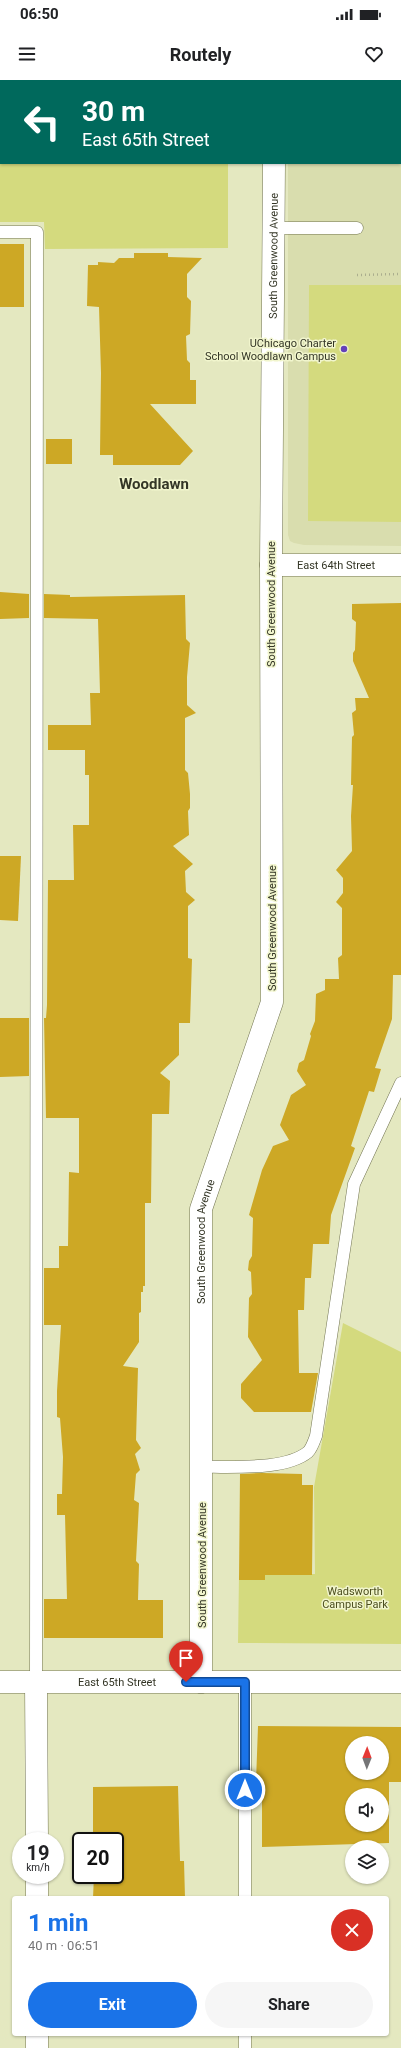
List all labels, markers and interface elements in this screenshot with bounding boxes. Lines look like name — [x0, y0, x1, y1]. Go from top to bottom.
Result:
text: 06:50 — [20, 5, 59, 23]
icon: menu — [16, 43, 38, 65]
icon: heart — [363, 43, 385, 65]
text: Routely — [170, 44, 231, 65]
text: 30 m — [82, 95, 145, 128]
icon: left — [16, 96, 68, 148]
text: East 65th Street — [82, 129, 210, 150]
street label: South Greenwood Avenue — [267, 193, 281, 319]
place label: UChicago Charter School Woodlawn Campus — [205, 337, 336, 363]
marker: UChicago Charter School Woodlawn Campus — [339, 344, 349, 354]
district label: Woodlawn — [119, 475, 189, 493]
street label: South Greenwood Avenue — [265, 541, 278, 667]
street label: East 64th Street — [297, 559, 375, 572]
street label: South Greenwood Avenue — [266, 865, 279, 991]
street label: South Greenwood Avenue — [195, 1178, 218, 1304]
street label: South Greenwood Avenue — [196, 1502, 209, 1628]
park label: Wadsworth Campus Park — [322, 1585, 388, 1611]
pin — [169, 1641, 203, 1682]
icon: arrive — [175, 1647, 197, 1669]
street label: East 65th Street — [78, 1676, 156, 1689]
north arrow — [345, 1736, 389, 1780]
map controls — [345, 1736, 389, 1884]
position arrow — [224, 1769, 266, 1811]
button: sound — [345, 1788, 389, 1832]
speed limit sign: 20 — [72, 1832, 124, 1884]
button: layers — [345, 1840, 389, 1884]
text: 19 — [27, 1841, 49, 1865]
text: km/h — [26, 1862, 50, 1873]
text: 1 min — [28, 1909, 88, 1937]
button: close — [331, 1909, 373, 1951]
text: 40 m · 06:51 — [28, 1938, 99, 1953]
button: Exit — [28, 1982, 197, 2028]
button: Share — [205, 1982, 373, 2028]

